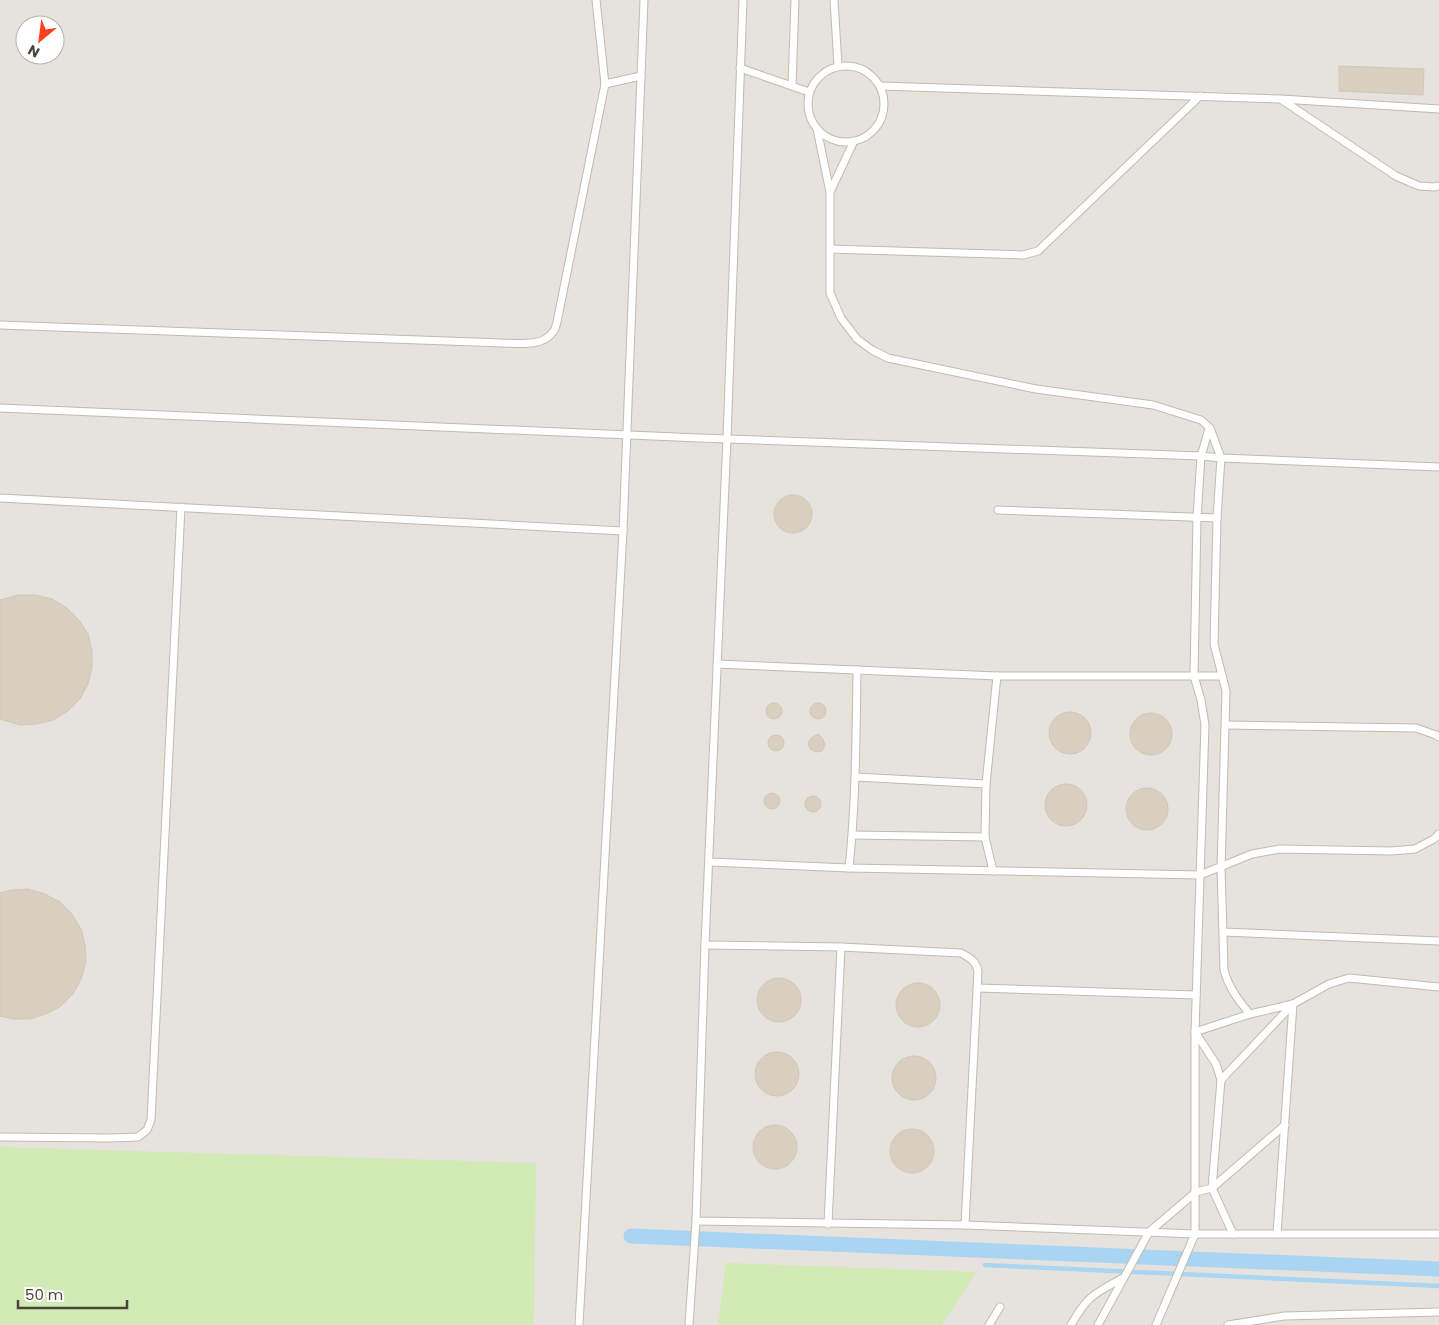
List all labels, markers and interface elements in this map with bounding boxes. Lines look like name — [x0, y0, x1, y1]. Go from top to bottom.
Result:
north arrow — [15, 15, 65, 65]
text: N — [24, 40, 43, 63]
scale bar — [18, 1278, 126, 1310]
text: 50 m — [25, 1284, 63, 1305]

